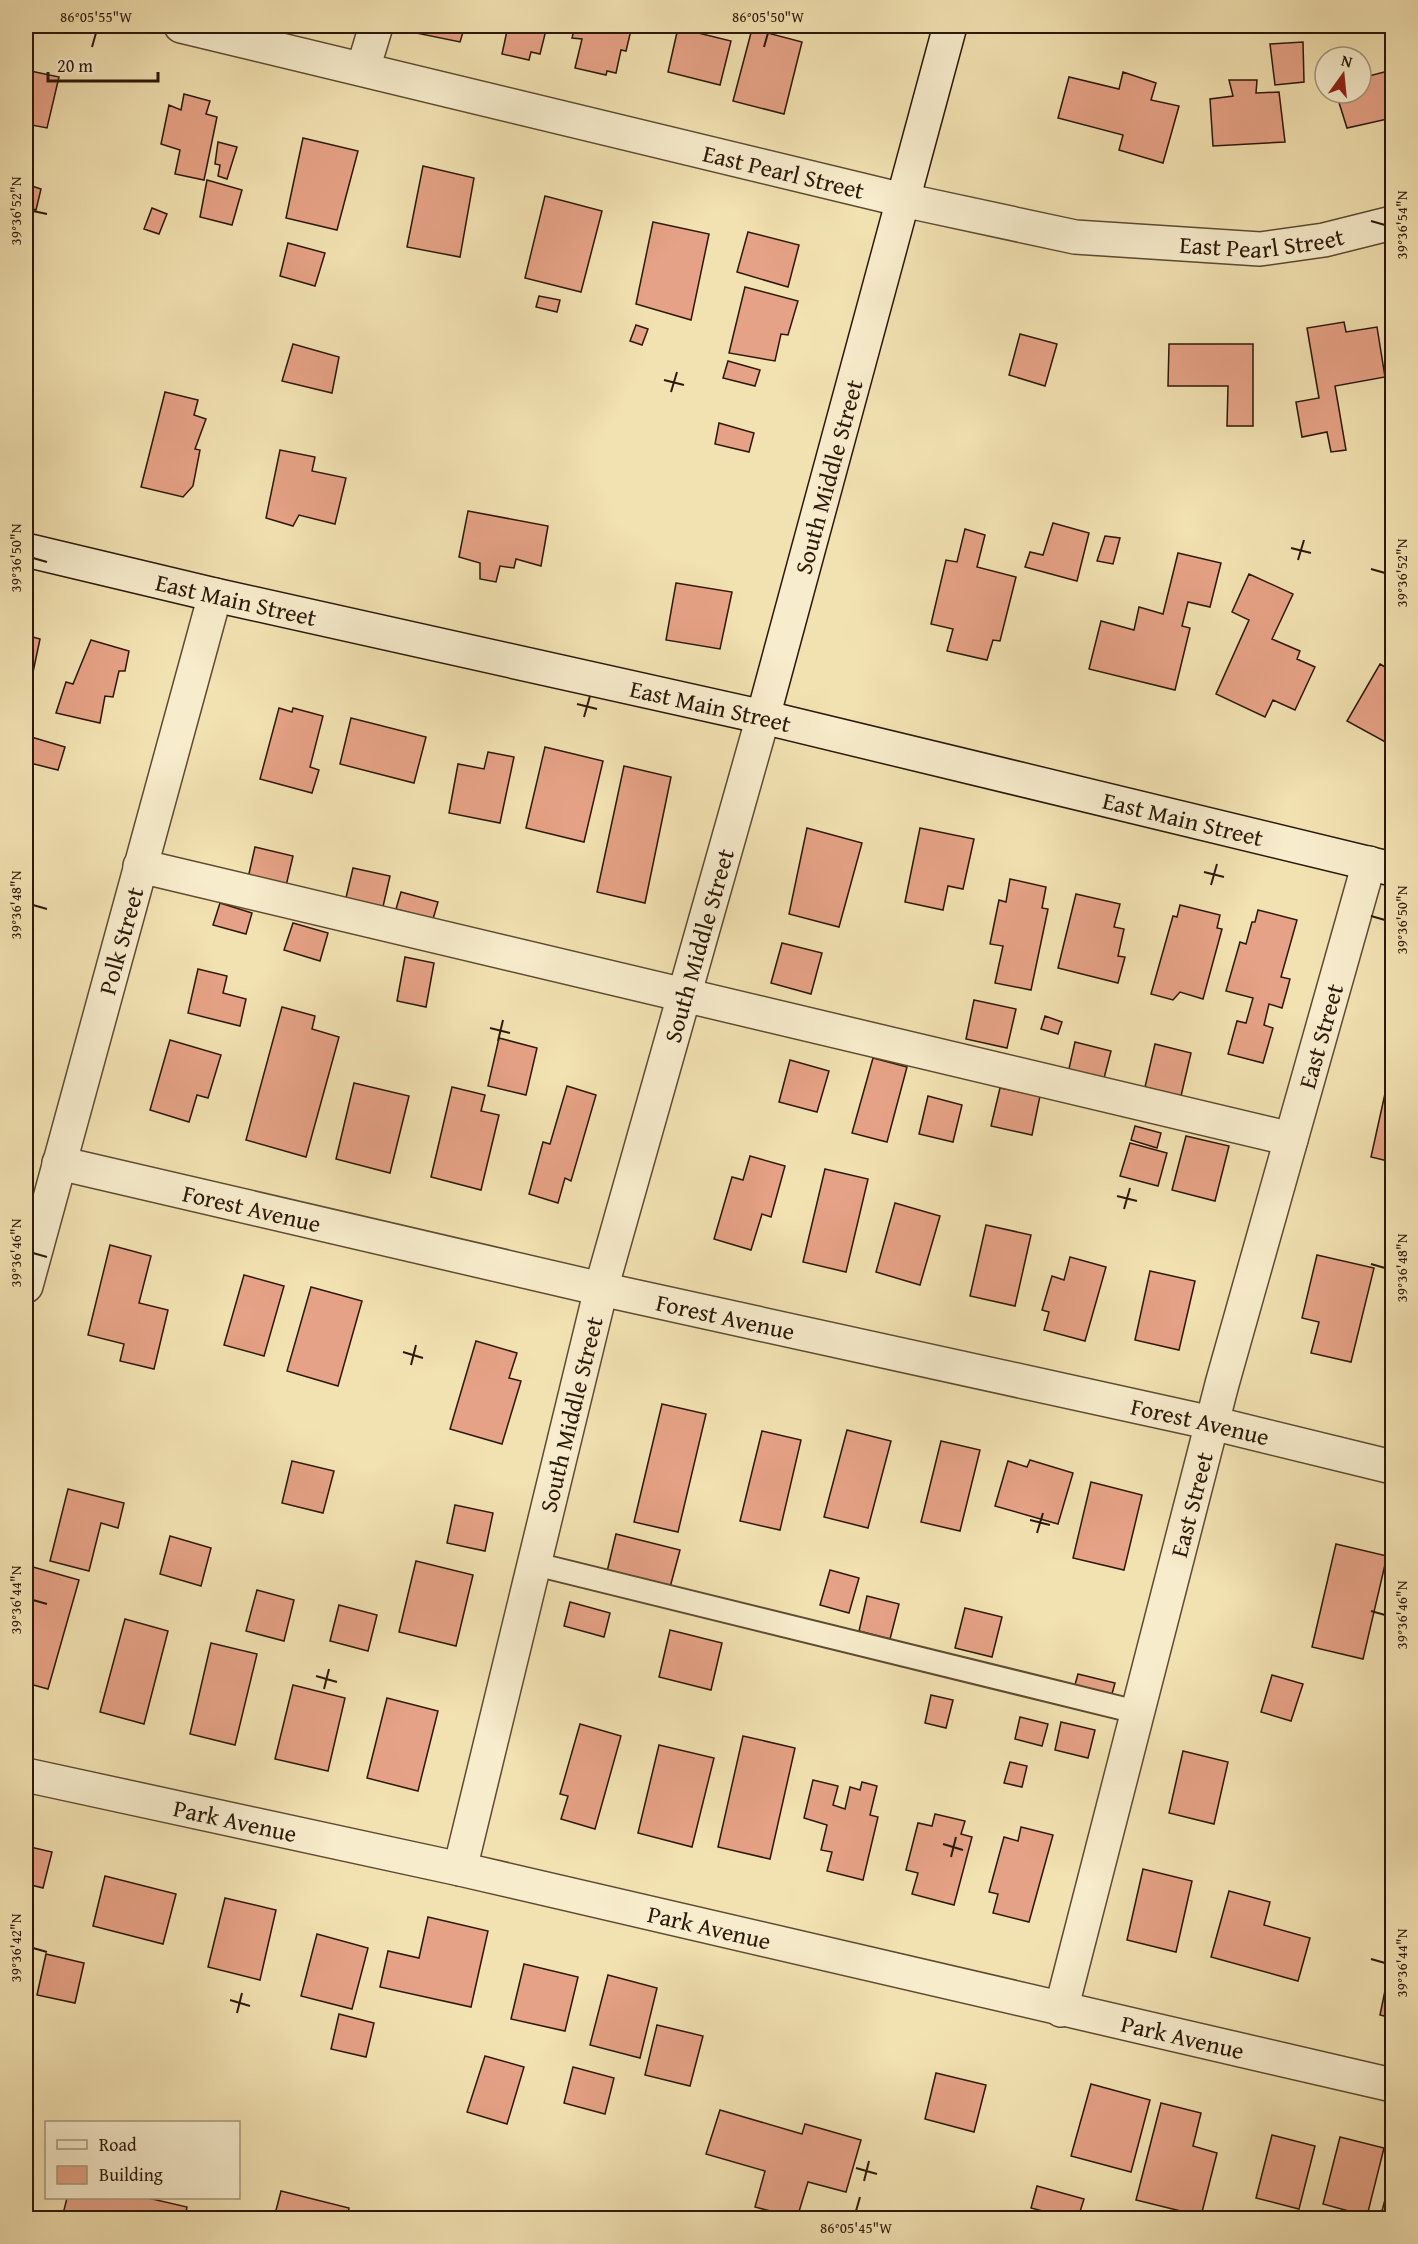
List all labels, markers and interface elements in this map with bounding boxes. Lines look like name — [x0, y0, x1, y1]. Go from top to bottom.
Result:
text: 86°05'55"W — [60, 6, 132, 27]
text: 86°05'50"W — [732, 6, 804, 27]
scale bar — [48, 45, 158, 83]
north arrow — [1313, 45, 1373, 105]
text: N — [1339, 48, 1355, 74]
text: 20 m — [57, 52, 93, 79]
street label: East Pearl Street — [699, 135, 869, 208]
text: 39°36'52"N — [5, 176, 26, 245]
text: 39°36'54"N — [1391, 190, 1412, 259]
street label: East Pearl Street — [1179, 218, 1348, 267]
street label: South Middle Street — [785, 375, 871, 578]
text: 39°36'50"N — [5, 523, 26, 592]
text: 39°36'52"N — [1391, 538, 1412, 607]
street label: East Main Street — [152, 564, 321, 635]
street label: East Main Street — [627, 670, 795, 741]
street label: East Main Street — [1099, 782, 1268, 855]
street label: South Middle Street — [654, 844, 743, 1047]
text: 39°36'48"N — [5, 870, 26, 939]
street label: Polk Street — [89, 882, 152, 998]
text: 39°36'50"N — [1391, 885, 1412, 954]
street label: East Street — [1289, 979, 1352, 1092]
street label: Forest Avenue — [179, 1175, 324, 1241]
text: 39°36'46"N — [5, 1218, 26, 1287]
text: 39°36'48"N — [1391, 1233, 1412, 1302]
street label: Forest Avenue — [653, 1284, 798, 1349]
street label: South Middle Street — [530, 1312, 611, 1516]
street label: Forest Avenue — [1128, 1388, 1273, 1454]
street label: East Street — [1161, 1448, 1221, 1561]
text: 39°36'44"N — [5, 1565, 26, 1634]
text: 39°36'46"N — [1391, 1580, 1412, 1649]
street label: Park Avenue — [170, 1790, 300, 1851]
street label: Park Avenue — [644, 1896, 774, 1958]
text: 39°36'42"N — [5, 1913, 26, 1982]
text: 39°36'44"N — [1391, 1928, 1412, 1997]
street label: Park Avenue — [1118, 2005, 1248, 2068]
legend — [45, 2121, 240, 2199]
text: Road — [99, 2131, 137, 2158]
text: Building — [99, 2161, 163, 2188]
text: 86°05'45"W — [820, 2217, 892, 2238]

